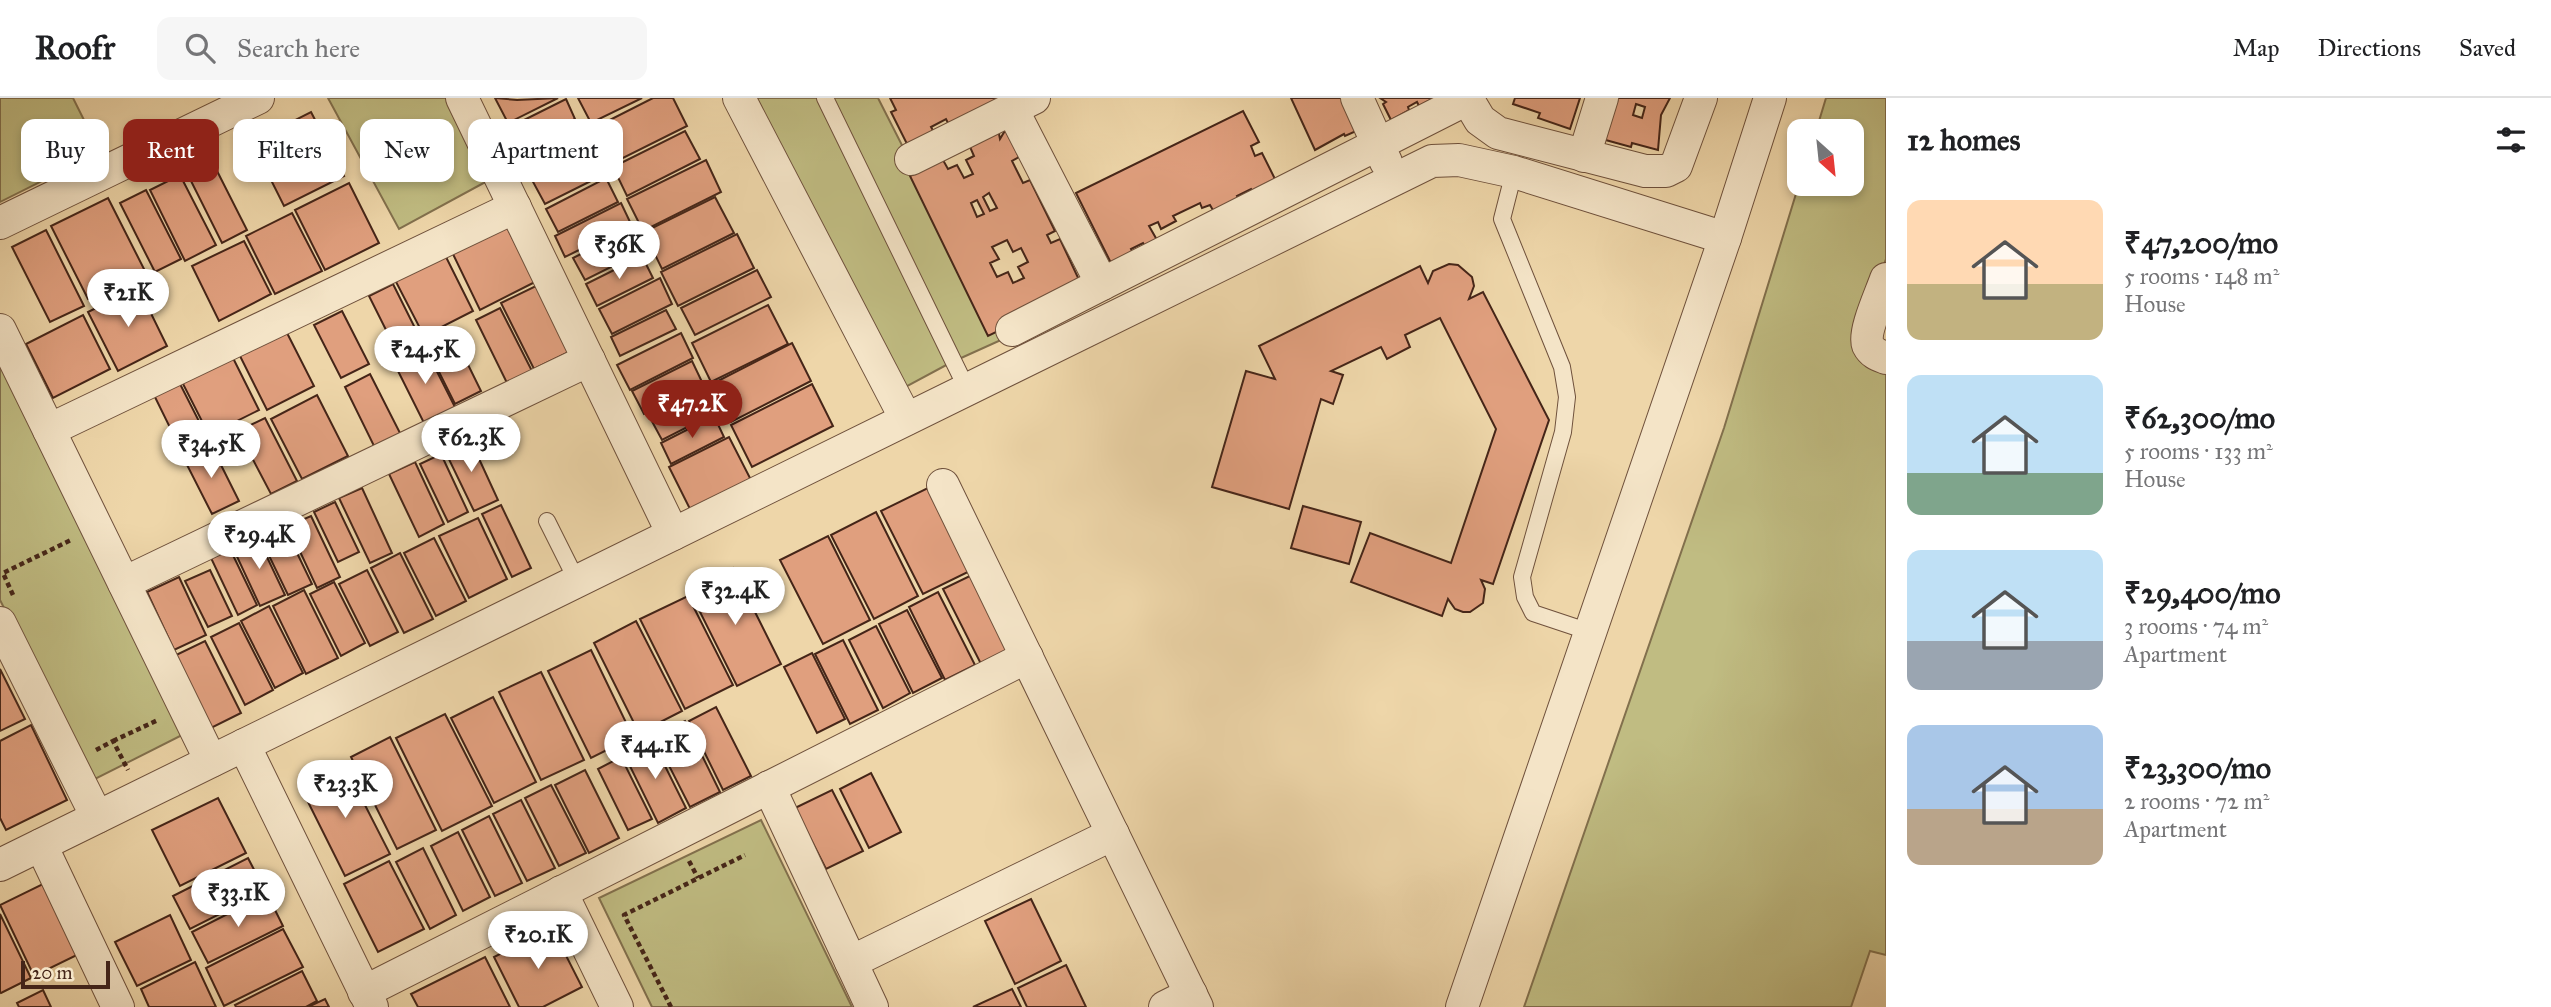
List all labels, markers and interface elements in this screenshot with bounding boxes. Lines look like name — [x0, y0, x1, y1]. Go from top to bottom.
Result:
search box — [157, 17, 647, 80]
text: Roofr — [35, 28, 115, 68]
icon: search — [181, 29, 219, 67]
text: Search here — [237, 32, 360, 64]
text: Map — [2233, 33, 2280, 63]
text: Directions — [2318, 33, 2421, 63]
text: Saved — [2459, 33, 2516, 63]
chip: Buy — [21, 119, 109, 182]
chip: Rent — [123, 119, 219, 182]
chip: Filters — [233, 119, 346, 182]
chip: New — [360, 119, 454, 182]
chip: Apartment — [468, 119, 623, 182]
north arrow — [1787, 119, 1864, 196]
map controls — [1787, 119, 1864, 196]
icon: filters — [2492, 121, 2530, 159]
text: 12 homes — [1907, 122, 2020, 158]
pin: ₹36K — [578, 222, 660, 281]
text: ₹47,200/mo — [2124, 225, 2278, 261]
icon: home — [1963, 228, 2047, 312]
text: ₹36K — [594, 230, 644, 258]
text: 5 rooms · 148 m² — [2124, 262, 2279, 290]
pin: ₹21K — [87, 270, 169, 329]
text: ₹21K — [103, 278, 153, 306]
text: House — [2124, 290, 2186, 318]
pin: ₹24.5K — [368, 327, 482, 386]
text: ₹24.5K — [390, 335, 460, 363]
pin: ₹47.2K — [635, 380, 749, 440]
text: ₹47.2K — [657, 389, 727, 417]
text: ₹62,300/mo — [2124, 400, 2275, 436]
icon: home — [1963, 403, 2047, 487]
pin: ₹62.3K — [414, 414, 528, 474]
pin: ₹34.5K — [154, 420, 268, 480]
text: ₹62.3K — [437, 423, 505, 451]
text: ₹34.5K — [177, 429, 245, 457]
text: 5 rooms · 133 m² — [2124, 437, 2273, 465]
text: House — [2124, 465, 2186, 493]
pin: ₹29.4K — [202, 512, 316, 571]
text: ₹29.4K — [224, 520, 294, 548]
pin: ₹32.4K — [678, 568, 792, 627]
text: ₹29,400/mo — [2124, 575, 2281, 611]
text: ₹32.4K — [701, 576, 769, 604]
icon: home — [1963, 578, 2047, 662]
text: 3 rooms · 74 m² — [2124, 612, 2268, 640]
text: Apartment — [2124, 640, 2227, 668]
pin: ₹44.1K — [598, 722, 712, 781]
text: ₹44.1K — [620, 730, 690, 758]
text: ₹23,300/mo — [2124, 750, 2271, 786]
icon: home — [1963, 753, 2047, 837]
pin: ₹23.3K — [288, 760, 402, 820]
text: ₹23.3K — [313, 769, 377, 797]
text: 2 rooms · 72 m² — [2124, 787, 2269, 815]
text: Apartment — [2124, 815, 2227, 843]
pin: ₹33.1K — [181, 870, 295, 929]
text: ₹33.1K — [207, 878, 269, 906]
pin: ₹20.1K — [481, 912, 595, 971]
text: ₹20.1K — [504, 920, 572, 948]
scale bar — [21, 958, 110, 990]
text: 20 m — [32, 961, 73, 984]

